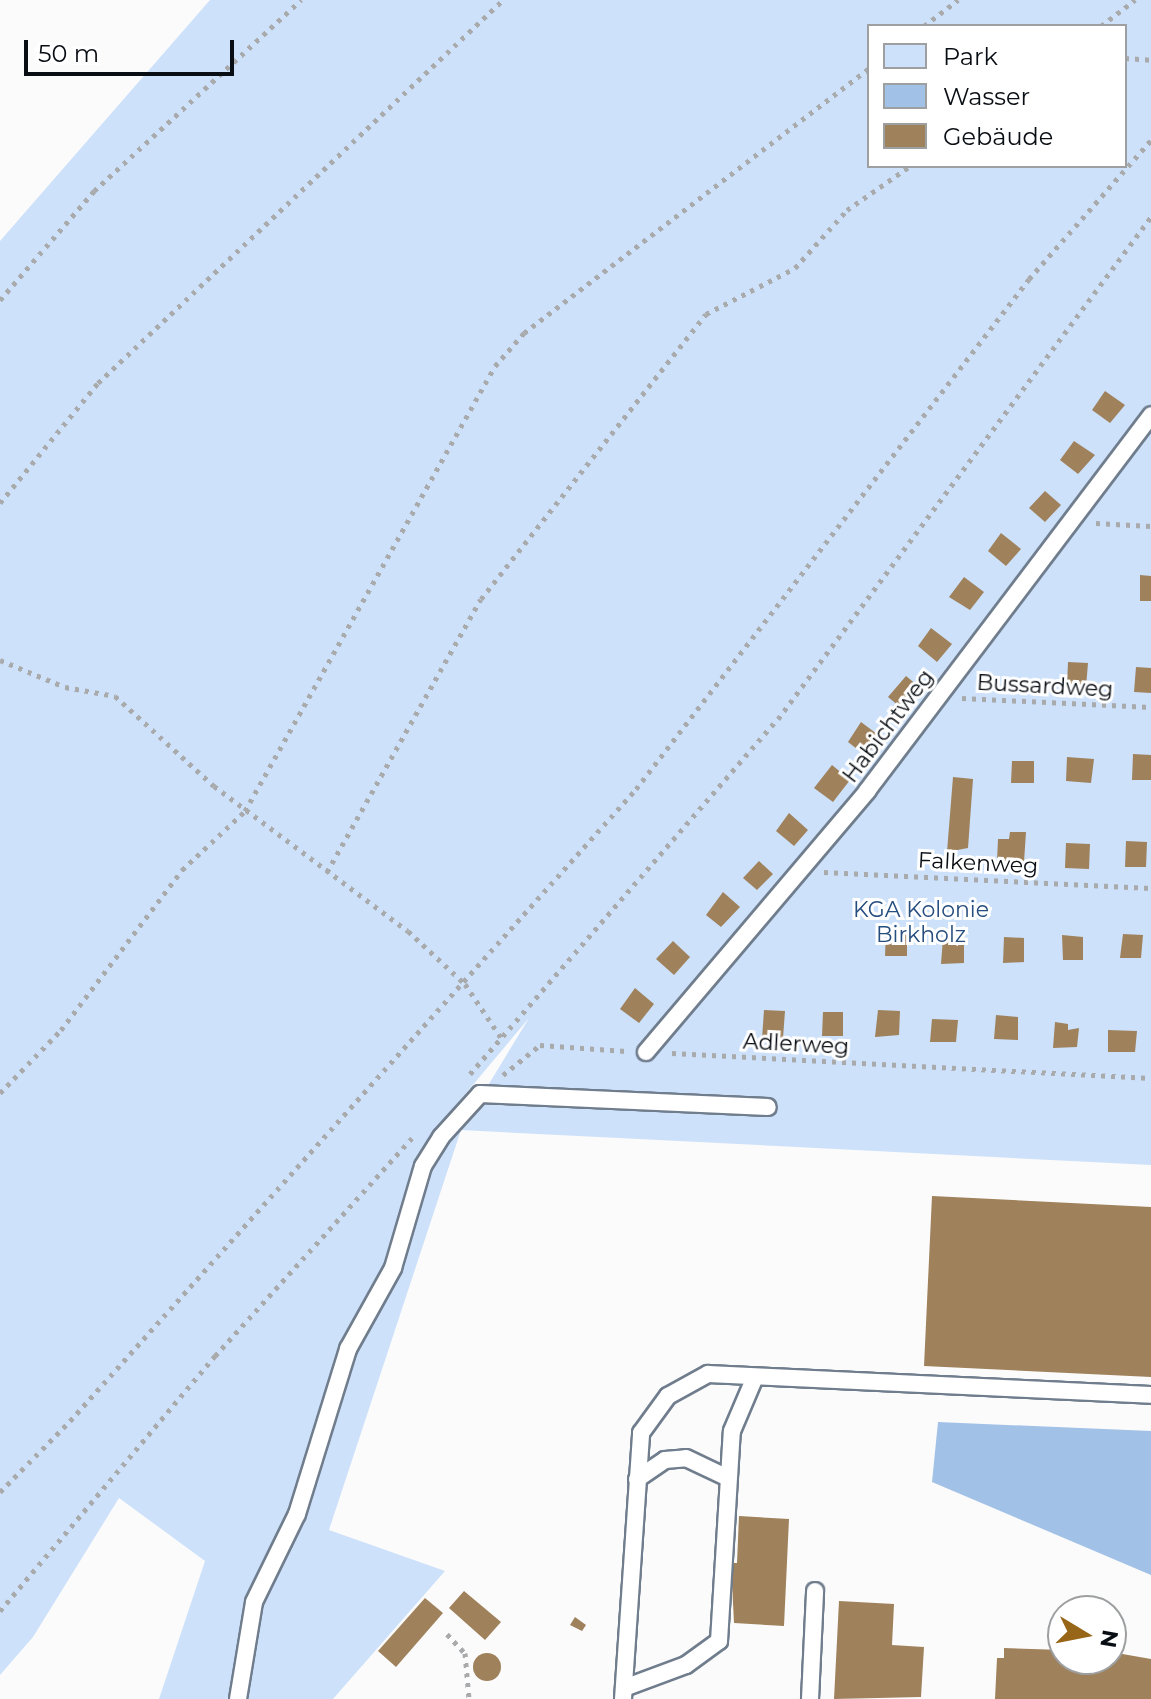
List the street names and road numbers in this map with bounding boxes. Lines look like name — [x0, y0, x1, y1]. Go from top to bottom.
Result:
street label: Habichtweg — [837, 664, 939, 788]
street label: Bussardweg — [976, 669, 1114, 703]
street label: Falkenweg — [917, 847, 1039, 879]
street label: Adlerweg — [742, 1028, 850, 1060]

